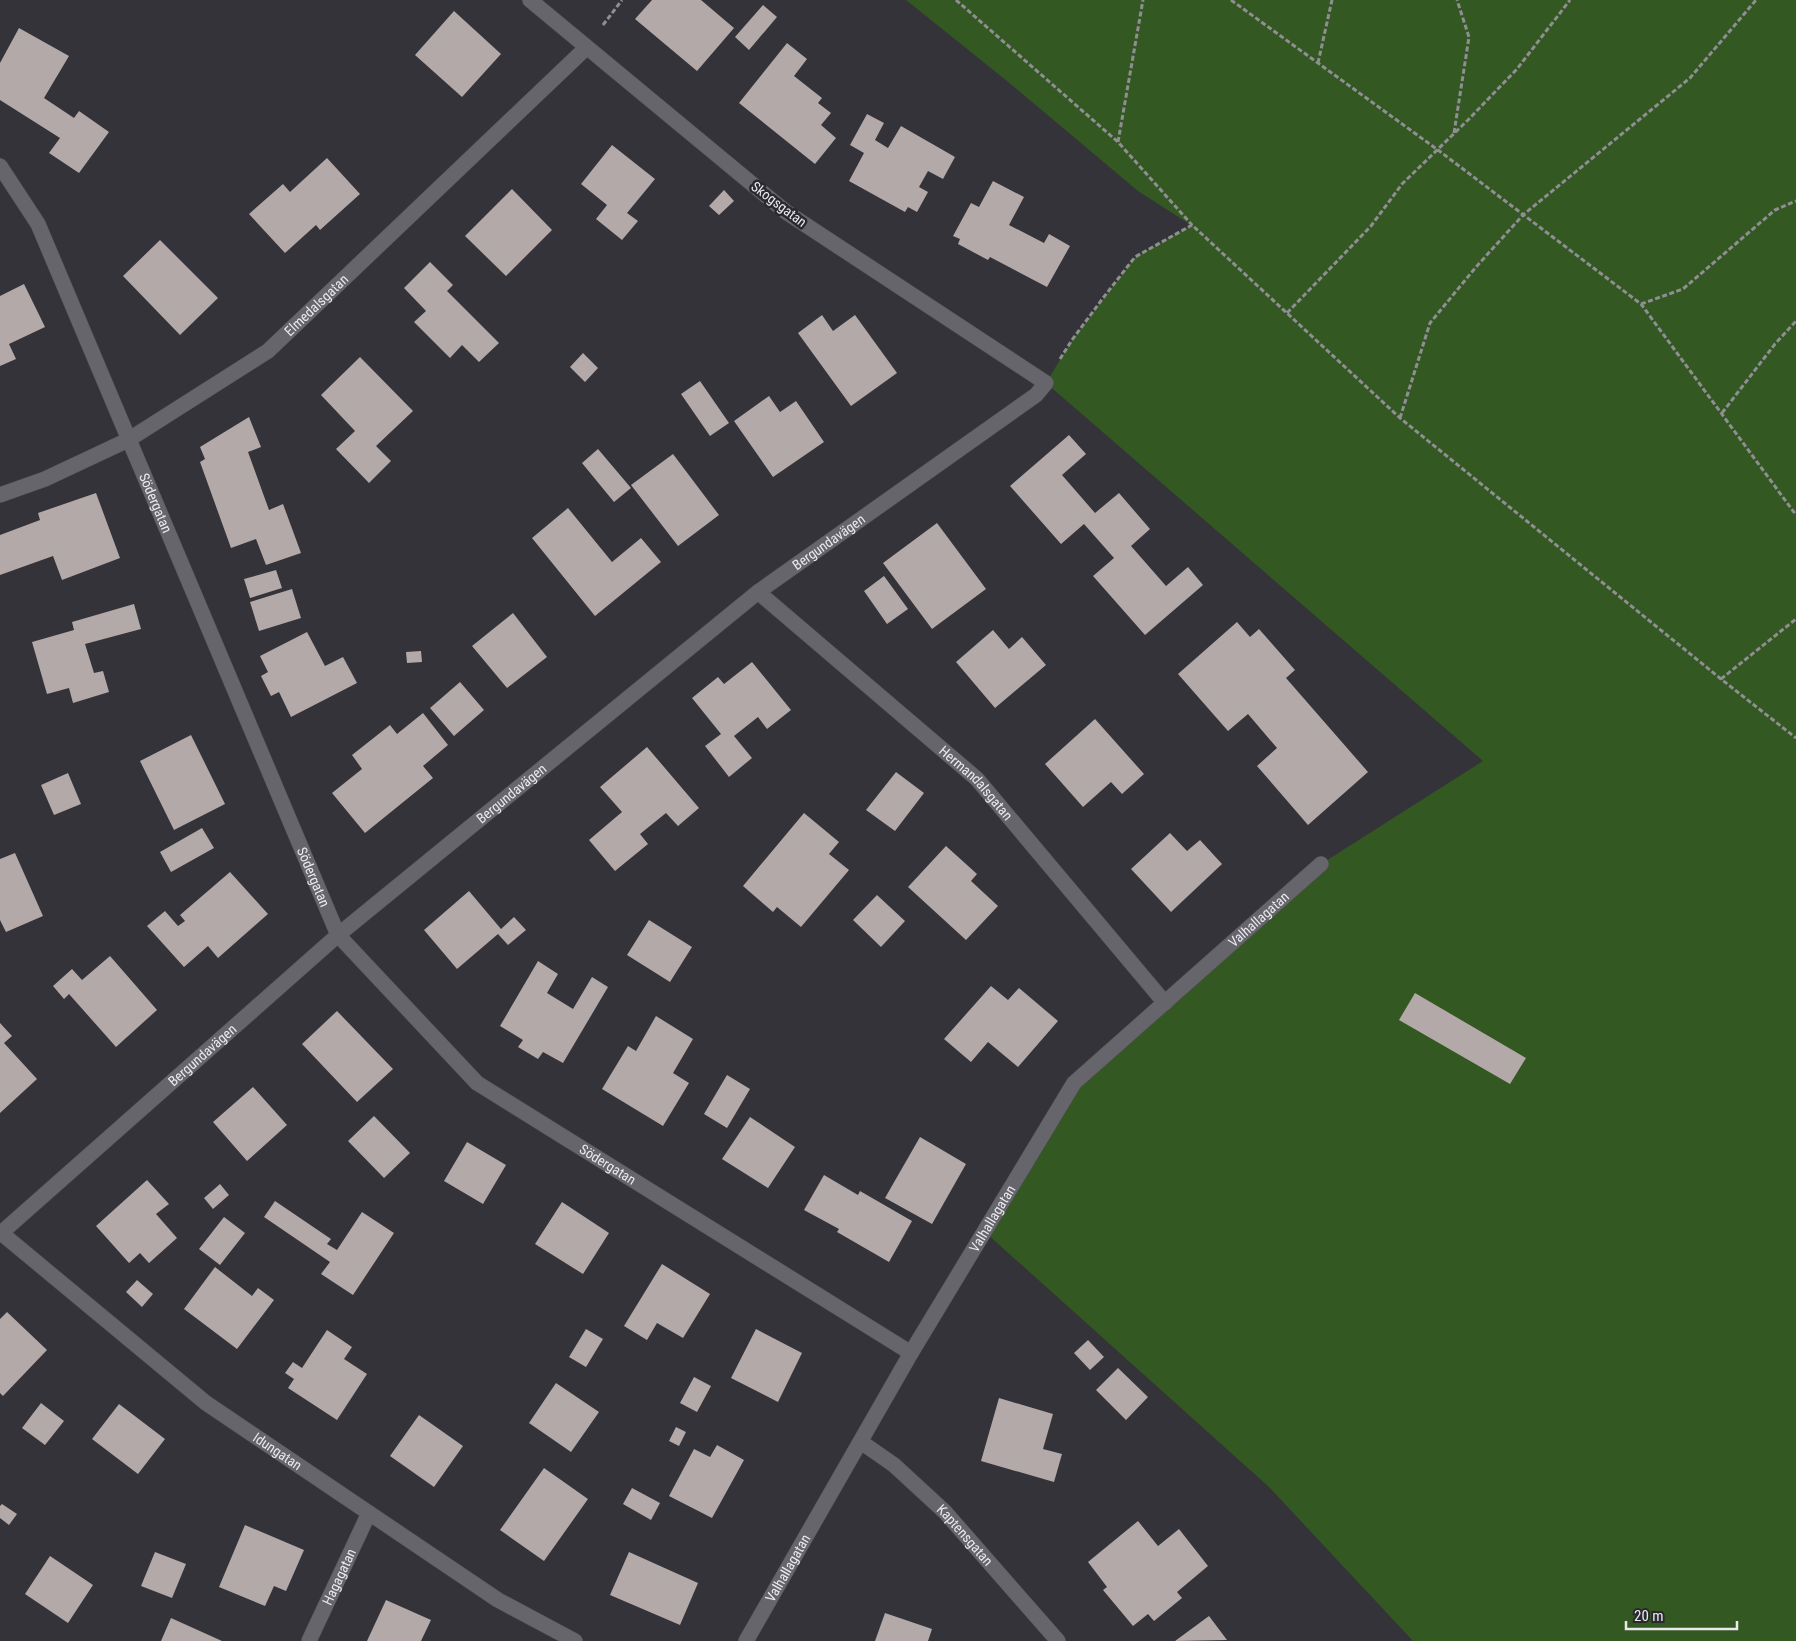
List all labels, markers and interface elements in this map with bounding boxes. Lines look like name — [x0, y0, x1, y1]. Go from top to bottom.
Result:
street label: Skogsgatan — [748, 178, 810, 230]
street label: Elmedalsgatan — [281, 271, 351, 339]
street label: Södergatan — [136, 471, 175, 535]
street label: Bergundavägen — [789, 511, 868, 573]
street label: Hermandalsgatan — [936, 742, 1016, 823]
street label: Bergundavägen — [473, 760, 549, 827]
street label: Södergatan — [294, 845, 333, 909]
street label: Valhallagatan — [1225, 888, 1292, 950]
street label: Bergundavägen — [165, 1021, 239, 1089]
street label: Södergatan — [577, 1141, 639, 1188]
street label: Valhallagatan — [966, 1182, 1019, 1255]
street label: Idungatan — [250, 1429, 305, 1473]
street label: Kaptensgatan — [934, 1501, 996, 1569]
street label: Valhallagatan — [762, 1531, 813, 1605]
street label: Hagagatan — [319, 1546, 359, 1607]
scale bar — [1626, 1598, 1737, 1630]
text: 20 m — [1634, 1607, 1664, 1625]

